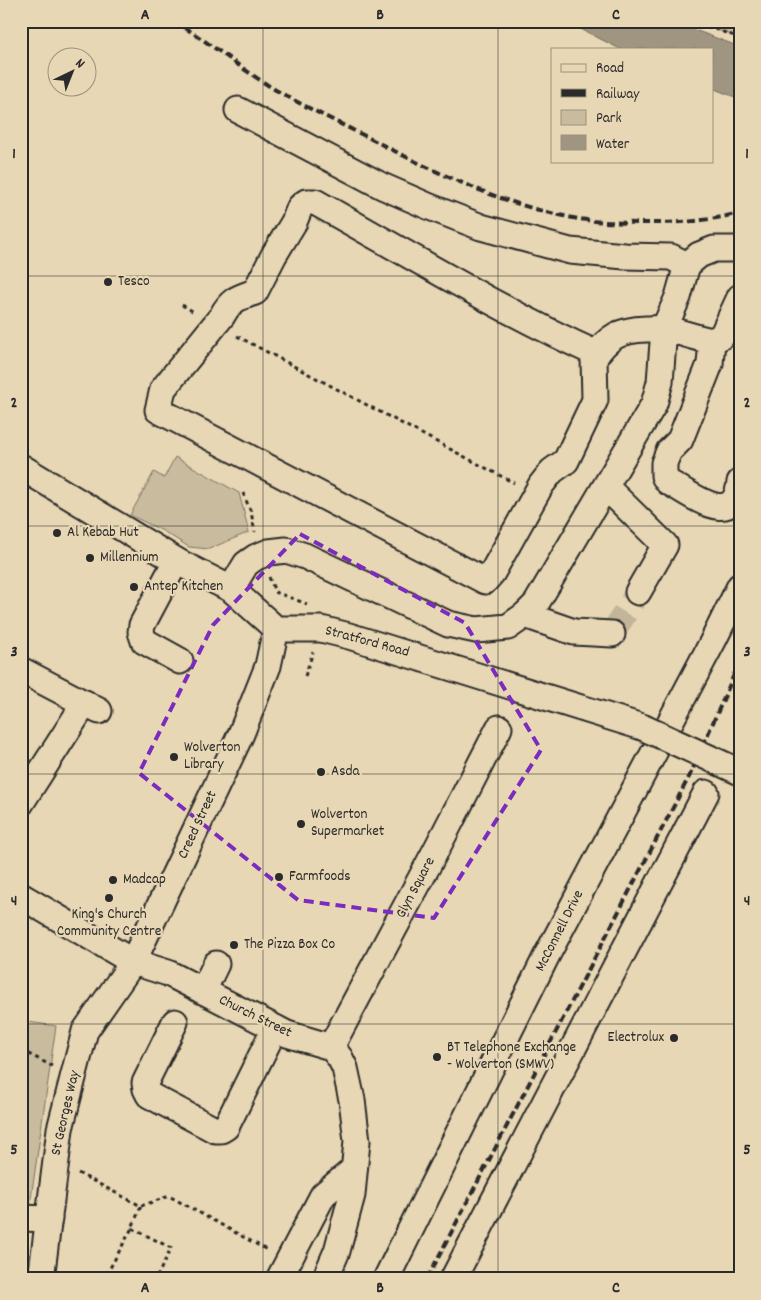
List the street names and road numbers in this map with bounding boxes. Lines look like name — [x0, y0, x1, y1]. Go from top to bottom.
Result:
street label: Stratford Road — [322, 620, 412, 664]
street label: Creed Street — [173, 787, 224, 863]
street label: Glyn Square — [391, 853, 442, 923]
street label: McConnell Drive — [530, 886, 590, 976]
street label: Church Street — [215, 990, 296, 1044]
street label: St Georges Way — [46, 1067, 87, 1158]

